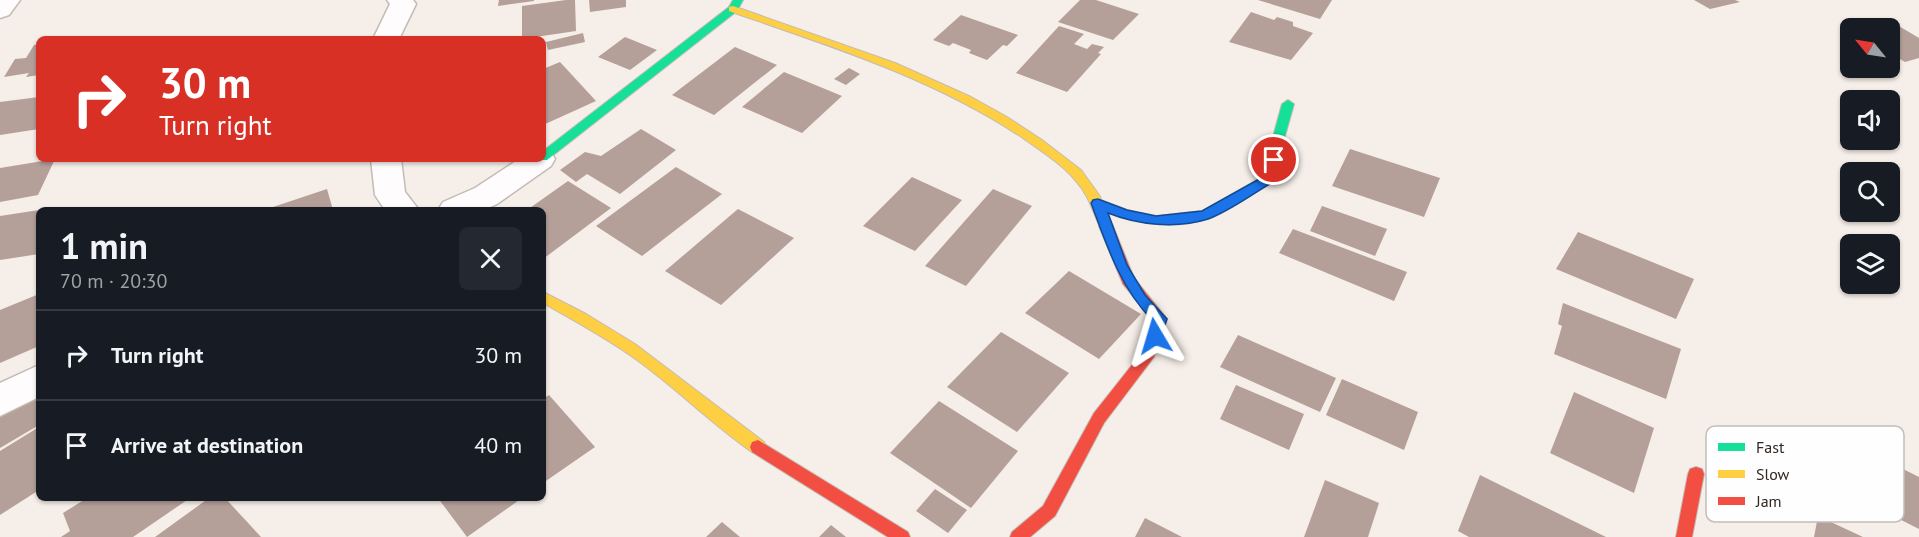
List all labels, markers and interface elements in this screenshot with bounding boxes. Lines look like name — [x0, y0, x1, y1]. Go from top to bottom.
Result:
north arrow — [1840, 18, 1900, 78]
map controls — [1840, 18, 1900, 294]
text: 30 m — [159, 55, 251, 110]
icon: right — [60, 60, 138, 138]
button: sound — [1840, 90, 1900, 150]
text: Turn right — [159, 108, 272, 142]
pin — [1248, 134, 1299, 185]
icon: arrive — [1257, 143, 1290, 176]
button: search — [1840, 162, 1900, 222]
text: 1 min — [60, 222, 148, 269]
button: close — [459, 227, 522, 290]
button: layers — [1840, 234, 1900, 294]
text: 70 m · 20:30 — [60, 268, 167, 294]
position arrow — [1123, 304, 1187, 368]
icon: right — [60, 339, 93, 372]
text: Turn right — [111, 341, 203, 369]
text: 30 m — [474, 341, 522, 369]
legend — [1706, 426, 1904, 522]
icon: arrive — [60, 429, 93, 462]
text: Arrive at destination — [111, 431, 303, 459]
text: 40 m — [474, 431, 522, 459]
text: Fast — [1756, 437, 1785, 457]
text: Slow — [1756, 464, 1790, 484]
text: Jam — [1755, 491, 1782, 511]

